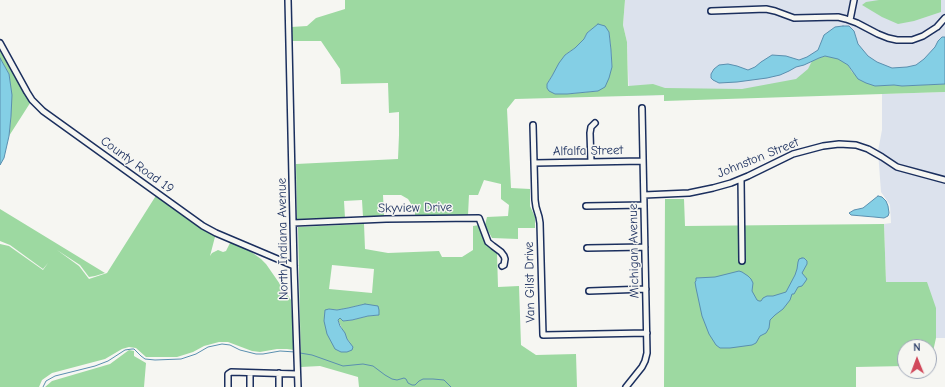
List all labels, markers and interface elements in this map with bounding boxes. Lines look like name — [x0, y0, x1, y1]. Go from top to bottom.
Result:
street label: County Road 19 — [97, 133, 177, 197]
street label: Johnston Street — [715, 135, 801, 181]
street label: Alfalfa Street — [553, 143, 623, 159]
street label: North Indiana Avenue — [274, 178, 292, 300]
street label: Skyview Drive — [378, 200, 452, 216]
street label: Michigan Avenue — [625, 203, 643, 299]
street label: Van Gilst Drive — [521, 241, 539, 323]
north arrow — [897, 339, 937, 379]
text: N — [913, 341, 921, 354]

